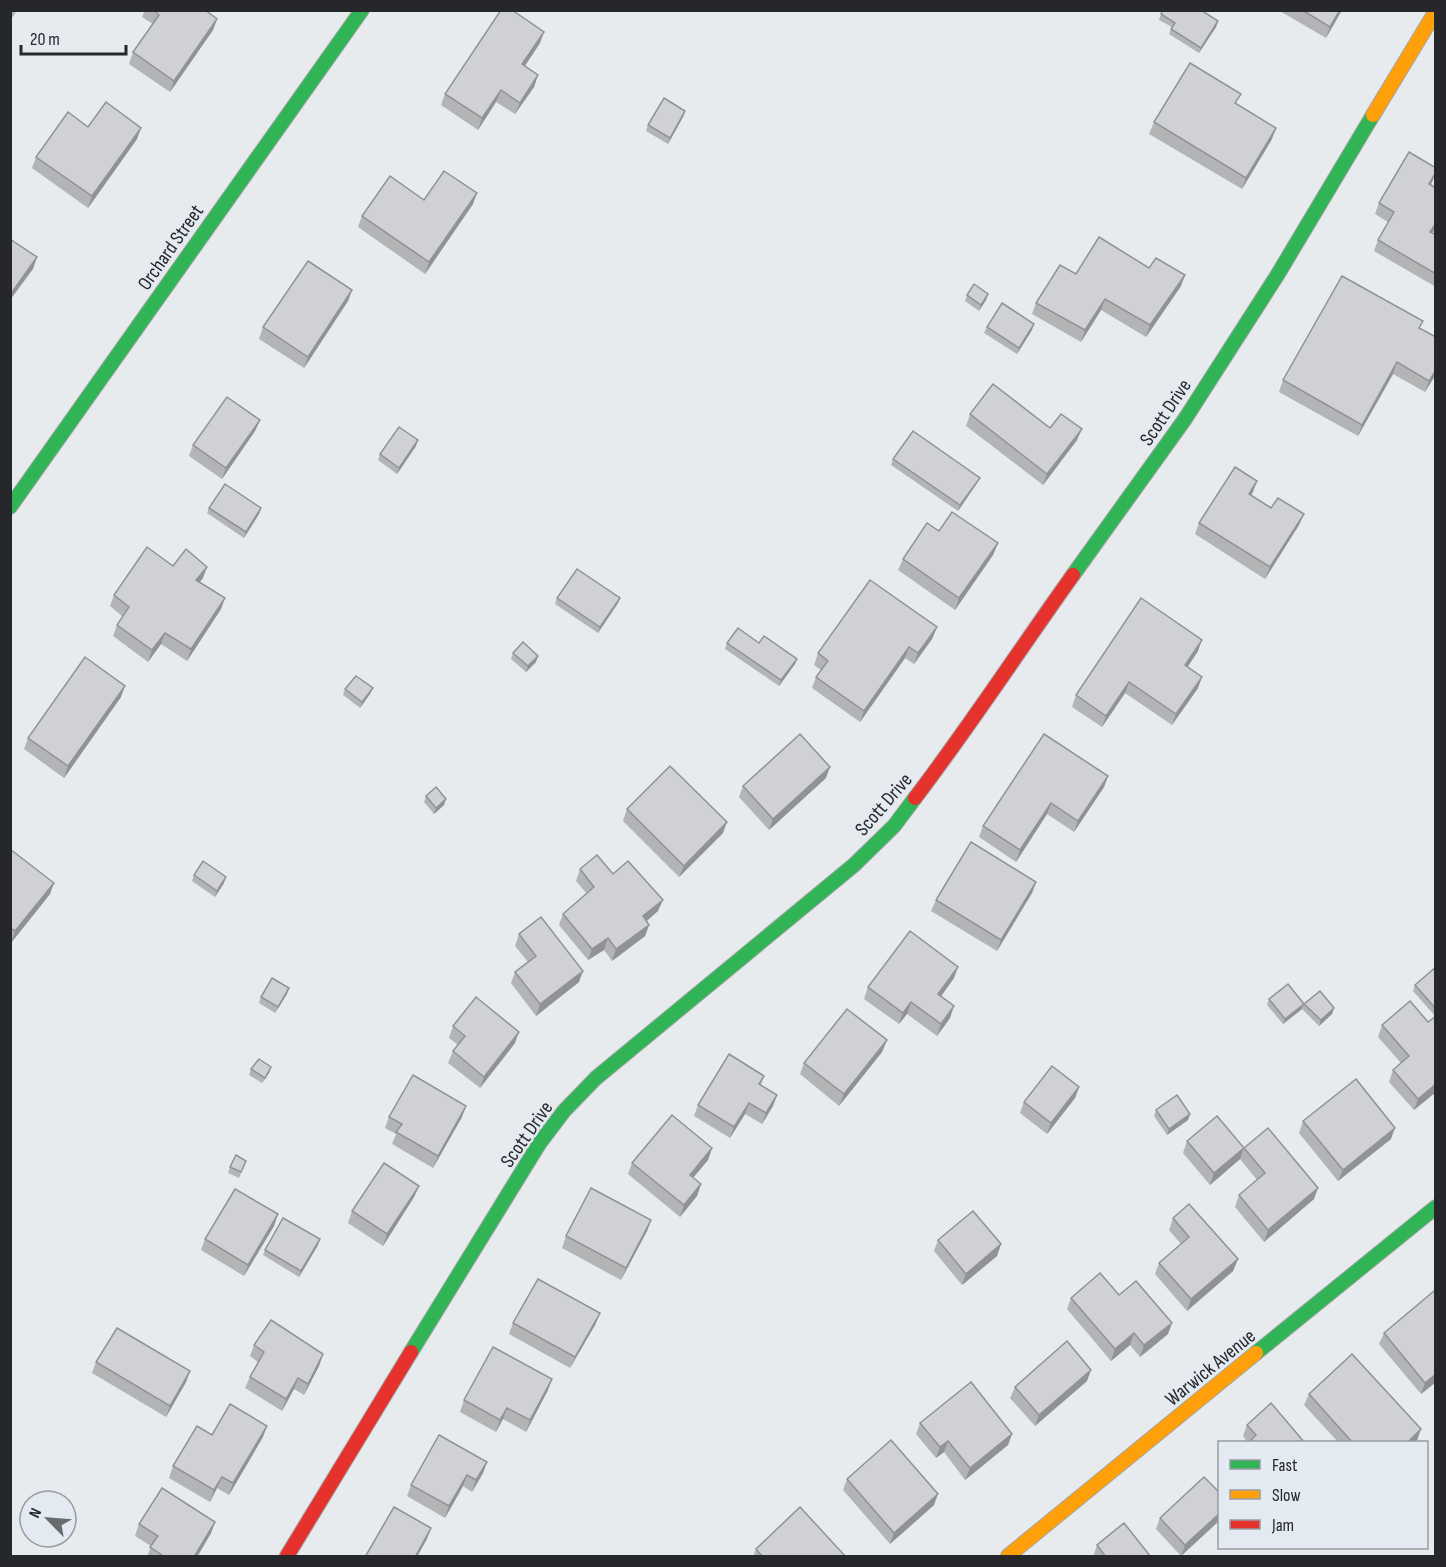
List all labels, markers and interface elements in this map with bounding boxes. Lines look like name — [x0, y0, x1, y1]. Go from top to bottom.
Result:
scale bar — [21, 18, 126, 56]
text: 20 m — [30, 29, 60, 50]
street label: Orchard Street — [133, 200, 209, 295]
street label: Scott Drive — [1135, 375, 1197, 450]
street label: Scott Drive — [850, 768, 917, 841]
street label: Scott Drive — [495, 1097, 558, 1172]
street label: Warwick Avenue — [1161, 1324, 1260, 1411]
legend — [1218, 1441, 1428, 1549]
text: Fast — [1272, 1455, 1298, 1476]
text: Slow — [1272, 1485, 1301, 1506]
north arrow — [18, 1489, 78, 1549]
text: N — [25, 1505, 46, 1521]
text: Jam — [1271, 1515, 1294, 1536]

